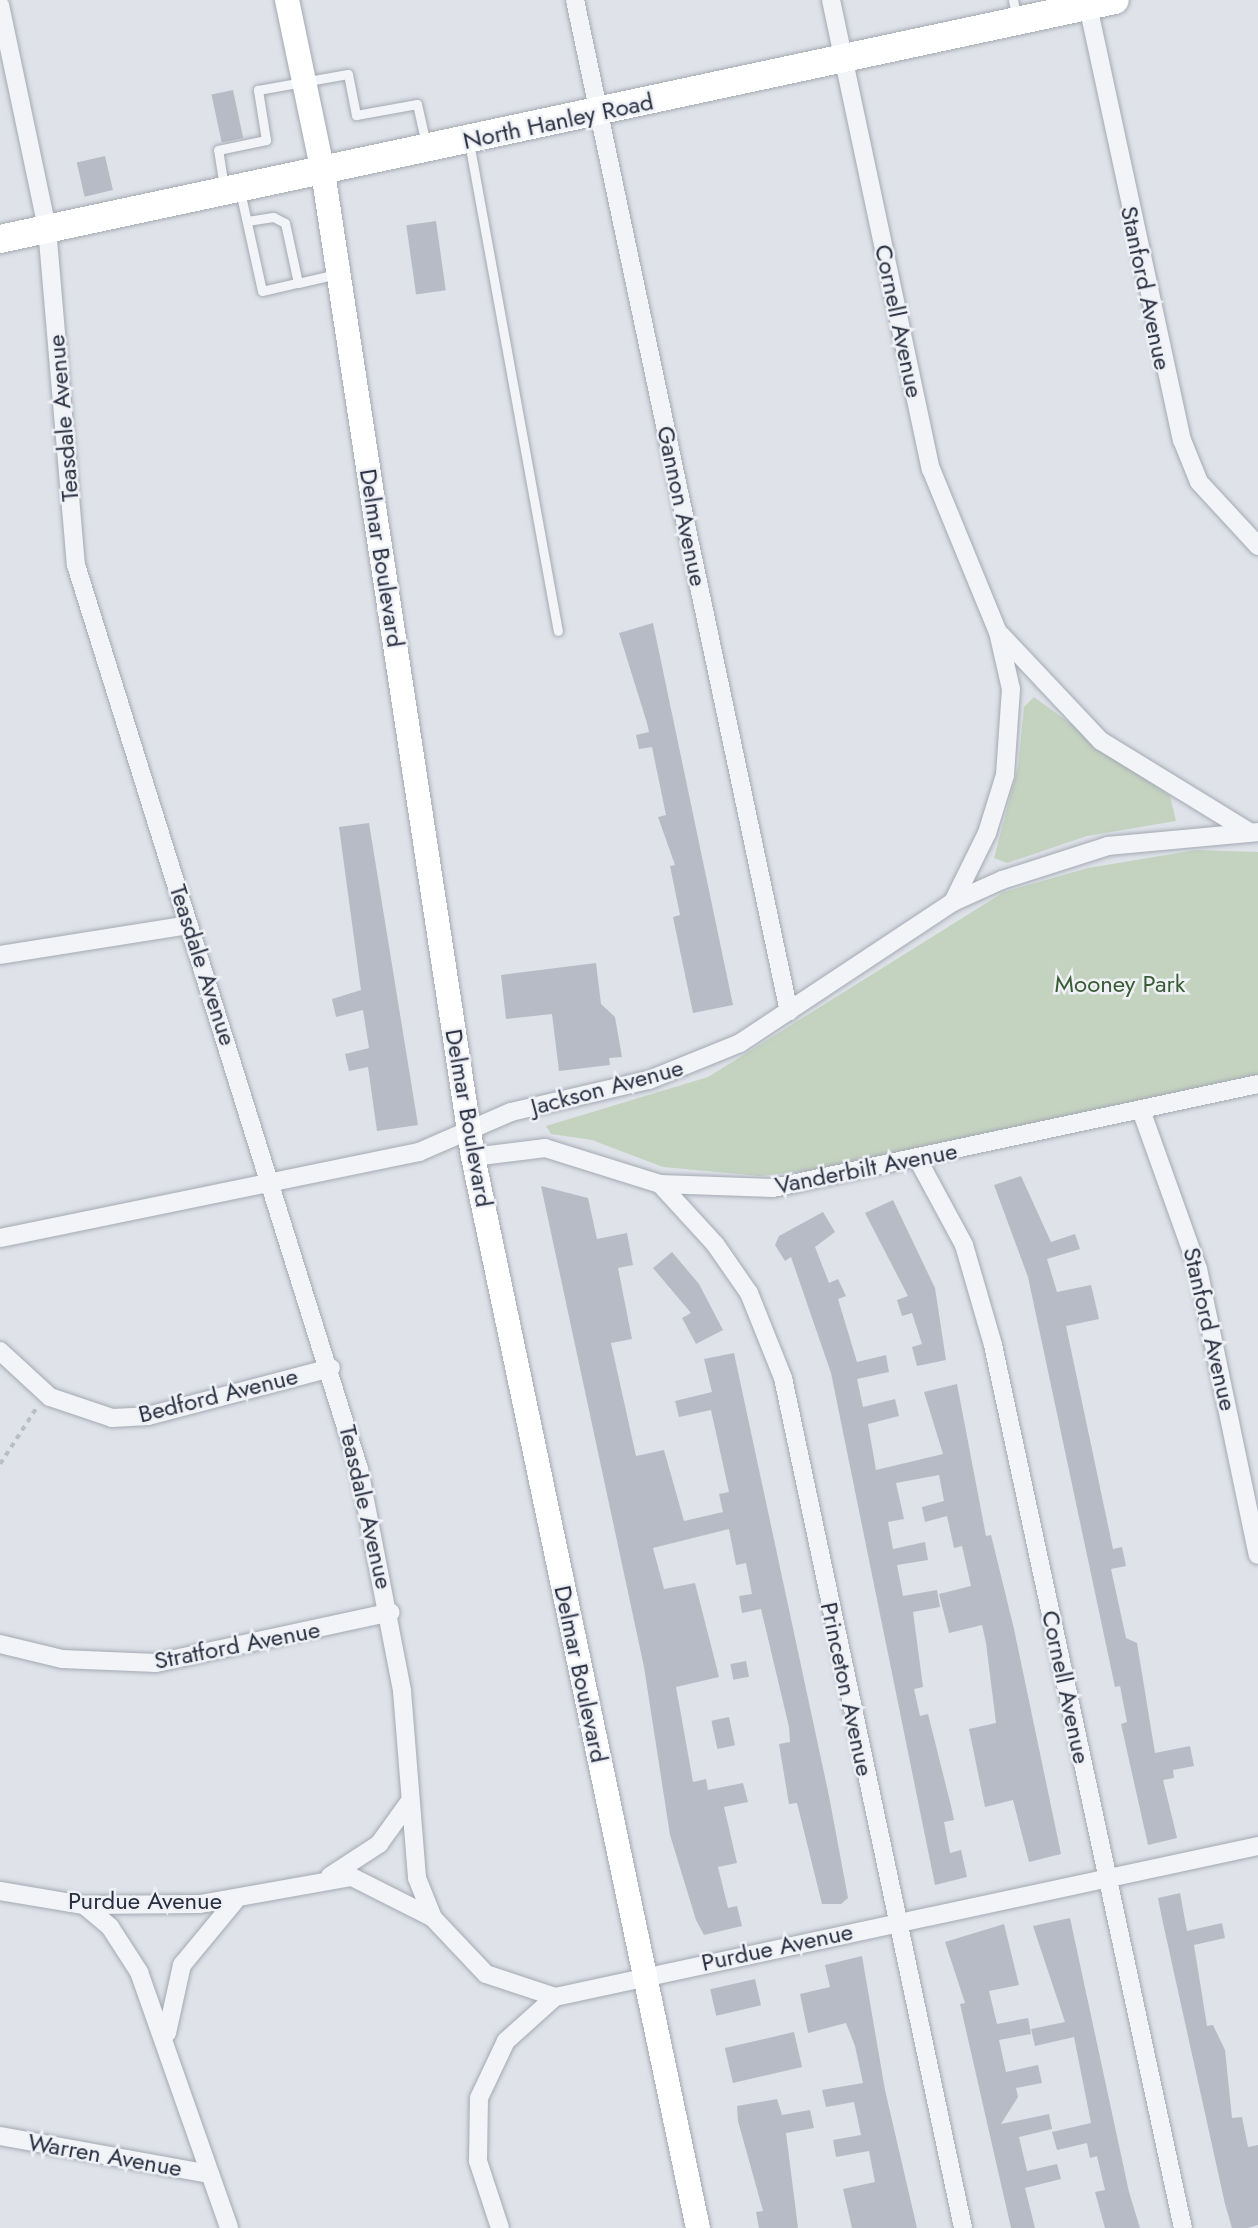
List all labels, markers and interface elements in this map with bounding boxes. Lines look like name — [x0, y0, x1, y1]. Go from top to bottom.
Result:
street label: North Hanley Road — [460, 87, 656, 155]
street label: Stanford Avenue — [1115, 203, 1177, 373]
street label: Cornell Avenue — [869, 242, 929, 400]
street label: Teasdale Avenue — [41, 333, 85, 503]
street label: Gannon Avenue — [651, 423, 713, 589]
street label: Delmar Boulevard — [354, 467, 410, 649]
street label: Teasdale Avenue — [163, 881, 243, 1049]
park label: Mooney Park — [1055, 970, 1185, 998]
street label: Delmar Boulevard — [439, 1027, 499, 1209]
street label: Jackson Avenue — [528, 1053, 686, 1121]
street label: Vanderbilt Avenue — [772, 1136, 960, 1200]
street label: Stanford Avenue — [1177, 1244, 1243, 1414]
street label: Bedford Avenue — [135, 1361, 301, 1429]
street label: Teasdale Avenue — [333, 1422, 399, 1592]
street label: Delmar Boulevard — [548, 1583, 614, 1765]
street label: Princeton Avenue — [815, 1599, 879, 1779]
street label: Cornell Avenue — [1036, 1608, 1096, 1766]
street label: Stratford Avenue — [152, 1615, 322, 1675]
street label: Purdue Avenue — [68, 1887, 222, 1915]
street label: Purdue Avenue — [699, 1917, 855, 1977]
street label: Warren Avenue — [26, 2127, 184, 2183]

